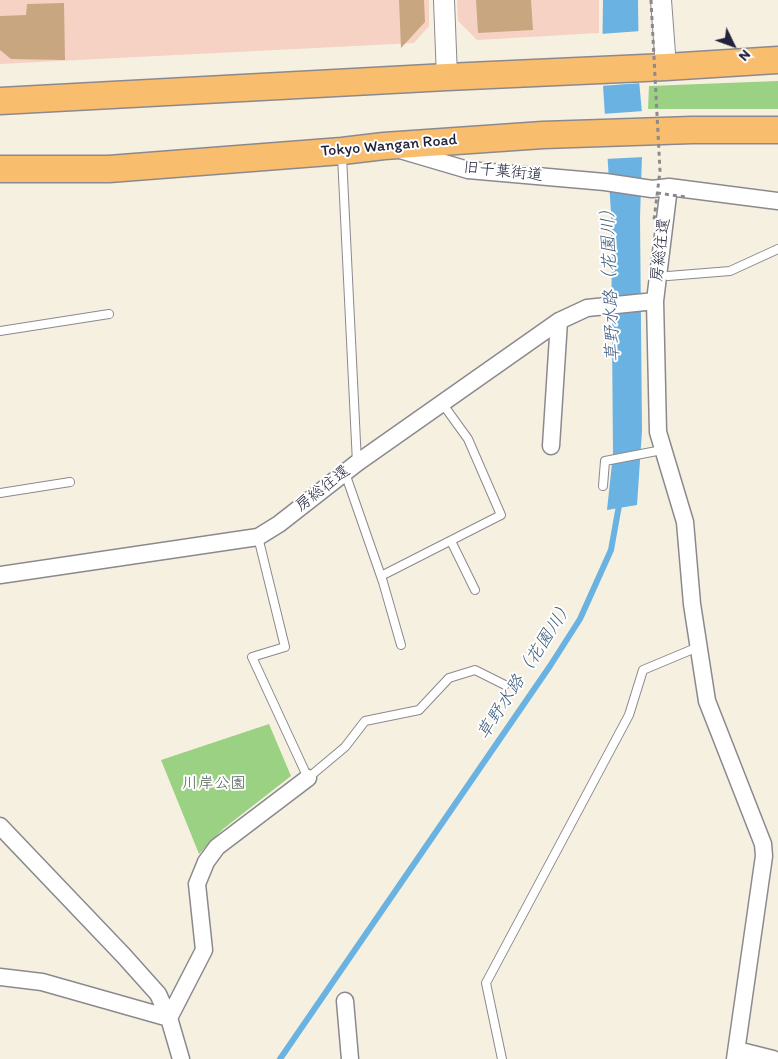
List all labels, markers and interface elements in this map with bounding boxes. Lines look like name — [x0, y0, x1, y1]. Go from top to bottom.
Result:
north arrow — [708, 20, 758, 70]
text: N — [735, 46, 754, 65]
street label: Tokyo Wangan Road — [320, 130, 458, 162]
street label: 旧千葉街道 — [462, 158, 544, 186]
water label: 草野水路（花園川） — [597, 200, 625, 362]
street label: 房総往還 — [648, 217, 674, 283]
street label: 房総往還 — [292, 462, 354, 516]
water label: 草野水路（花園川） — [473, 596, 579, 744]
park label: 川岸公園 — [182, 774, 246, 794]

